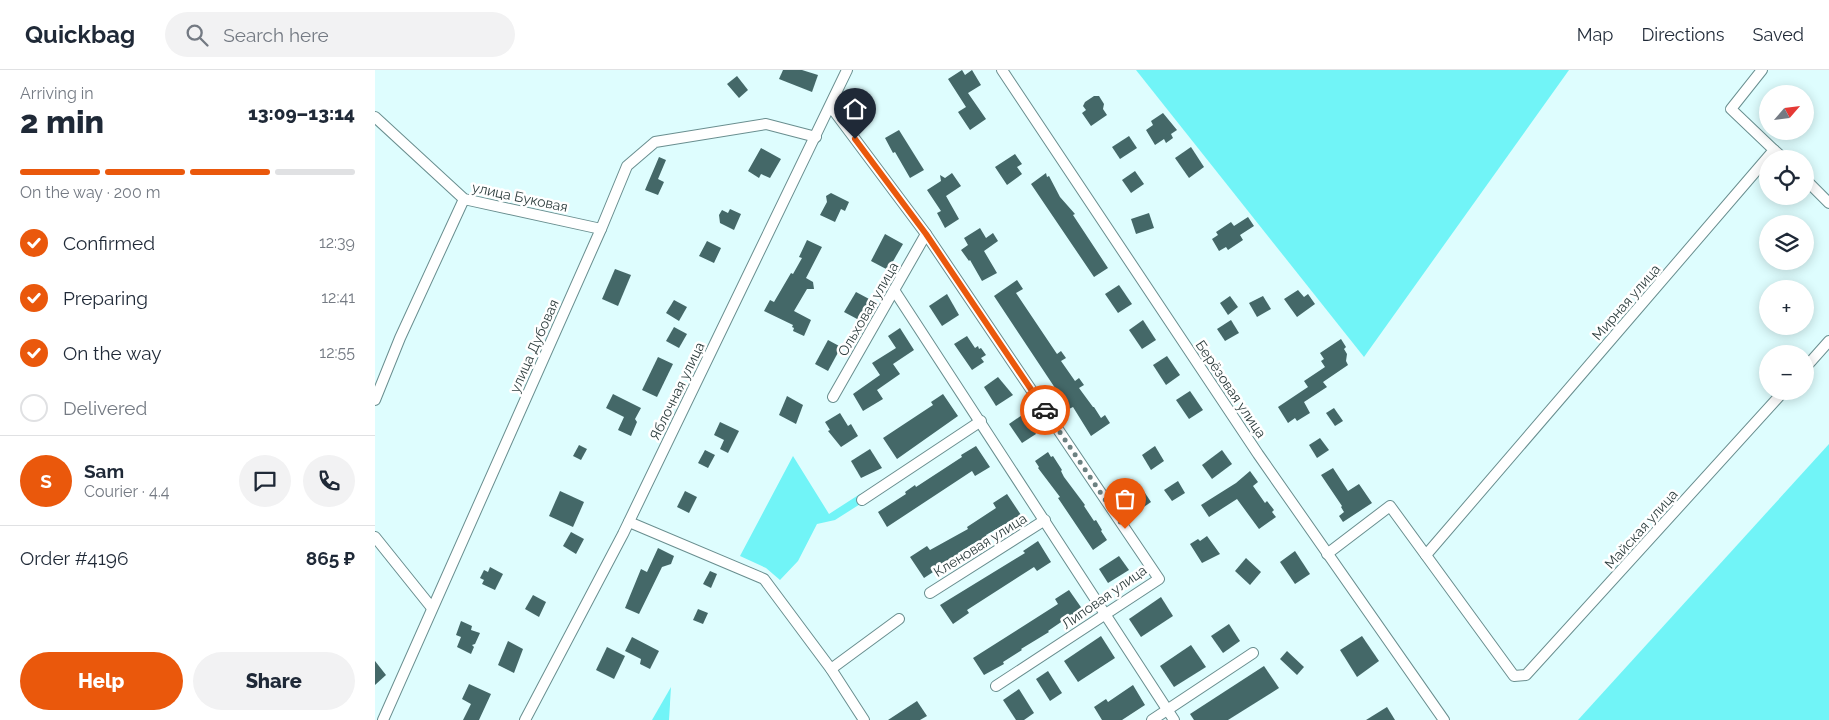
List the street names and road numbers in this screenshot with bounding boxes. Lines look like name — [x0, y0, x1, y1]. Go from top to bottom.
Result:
street label: улица Буковая — [471, 179, 569, 215]
street label: Ольховая улица — [835, 259, 901, 359]
street label: Мирная улица — [1589, 261, 1663, 343]
street label: улица Дубовая — [506, 297, 562, 395]
street label: Берёзовая улица — [1192, 337, 1270, 441]
street label: Яблочная улица — [646, 339, 708, 443]
street label: Майская улица — [1601, 486, 1681, 572]
street label: Кленовая улица — [931, 510, 1029, 580]
street label: Липовая улица — [1058, 562, 1150, 632]

